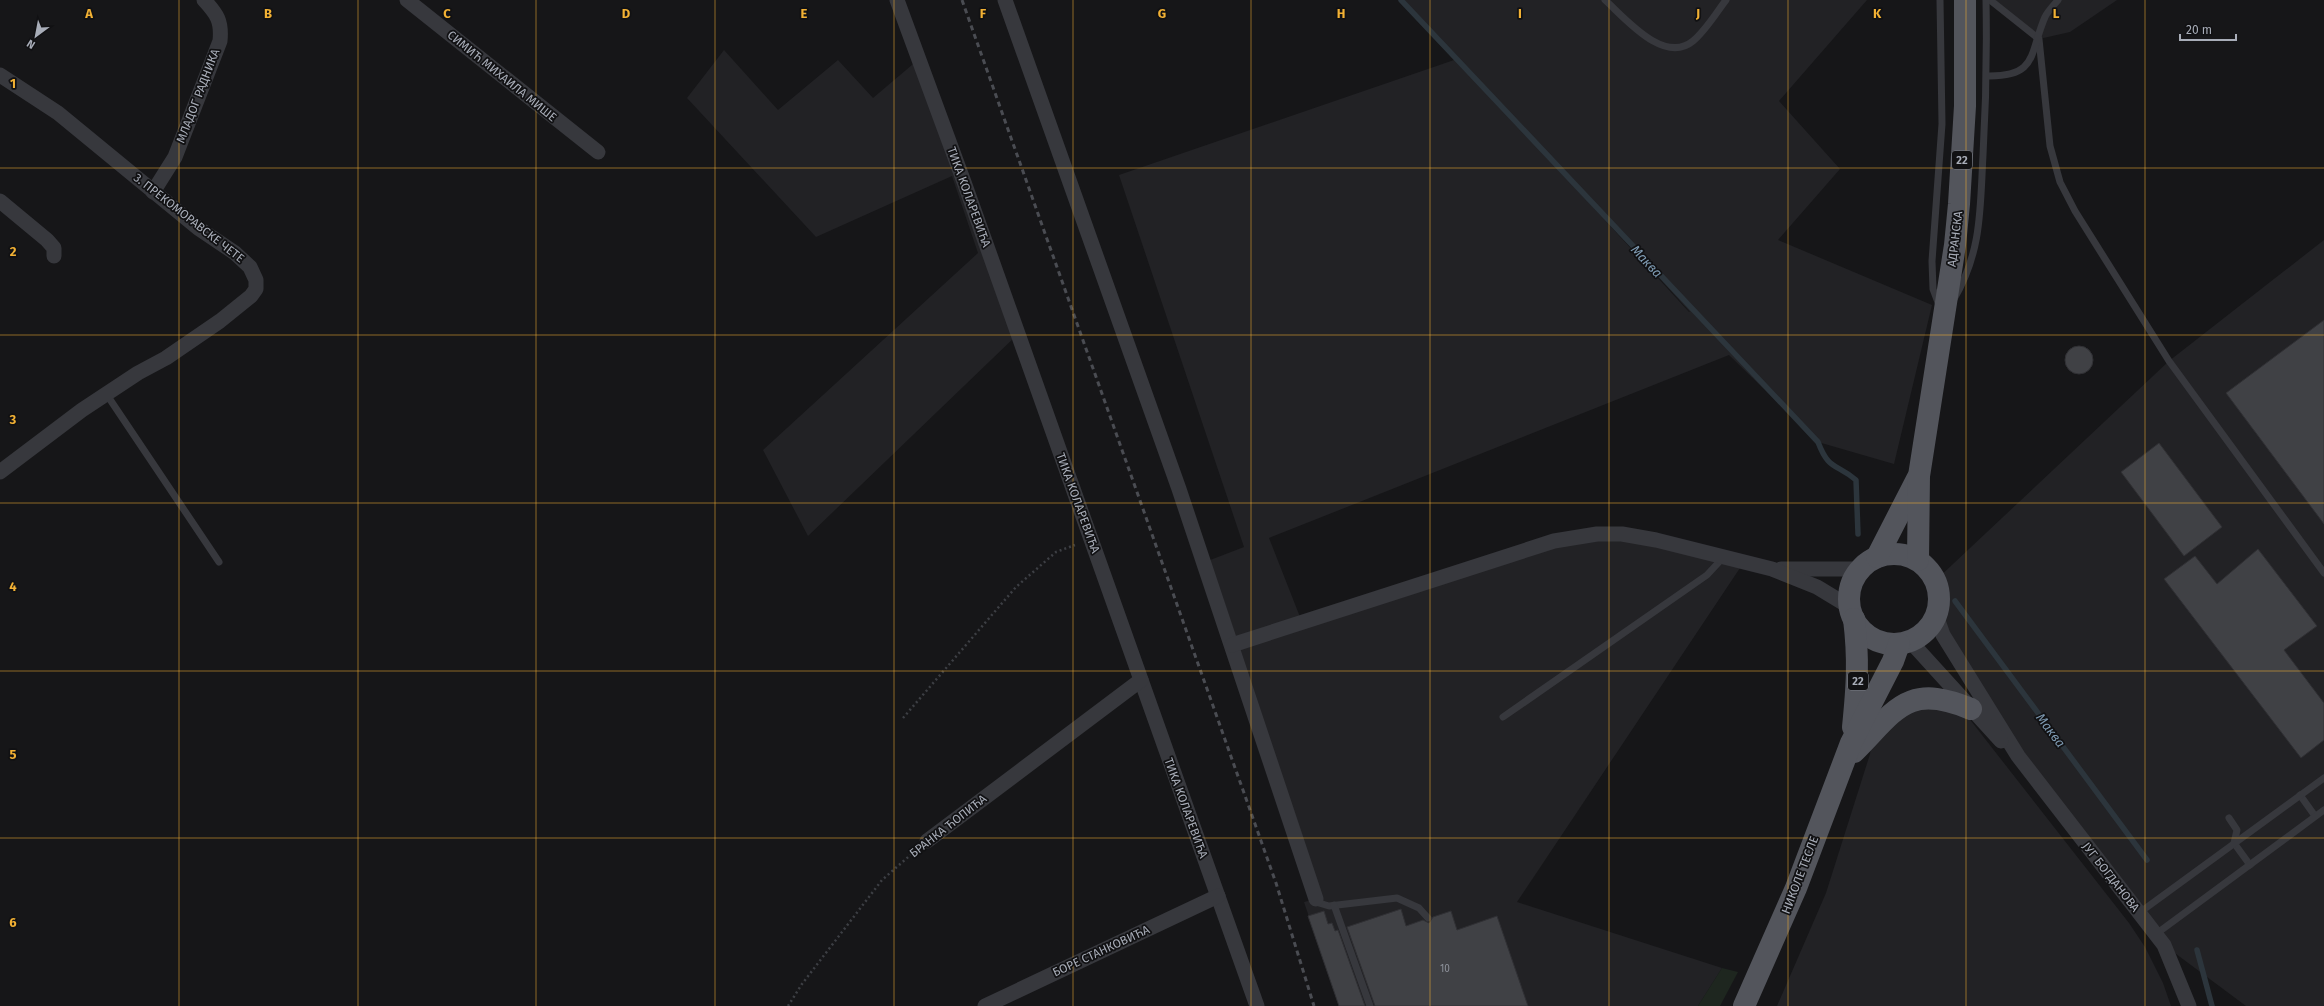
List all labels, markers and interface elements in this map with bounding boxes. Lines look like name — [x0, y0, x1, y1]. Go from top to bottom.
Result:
text: A — [84, 6, 93, 21]
text: B — [264, 6, 272, 21]
text: C — [443, 6, 451, 21]
text: D — [622, 6, 631, 21]
text: E — [801, 6, 808, 21]
text: F — [980, 6, 987, 21]
text: G — [1158, 6, 1166, 21]
text: H — [1337, 6, 1345, 21]
text: I — [1518, 6, 1522, 21]
text: J — [1695, 6, 1700, 21]
text: K — [1873, 6, 1882, 21]
text: L — [2053, 6, 2060, 21]
north arrow — [16, 16, 56, 56]
scale bar — [2180, 16, 2236, 42]
text: 20 m — [2186, 23, 2212, 37]
street label: СИМИЋ МИХАИЛА МИШЕ — [445, 28, 559, 124]
text: N — [24, 37, 38, 52]
street label: МЛАДОГ РАДНИКА — [174, 47, 222, 145]
text: 1 — [10, 76, 16, 91]
street label: ТИКА КОЛАРЕВИЋА — [944, 145, 994, 249]
road number: 22 — [1952, 151, 1972, 169]
street label: 3. ПРЕКОМОРАВСКЕ ЧЕТЕ — [131, 170, 247, 266]
street label: АДРАНСКА — [1945, 210, 1965, 268]
water label: Маква — [1628, 242, 1665, 281]
text: 2 — [10, 244, 17, 259]
text: 3 — [9, 412, 17, 427]
street label: ТИКА КОЛАРЕВИЋА — [1053, 451, 1103, 555]
text: 4 — [9, 579, 17, 594]
road number: 22 — [1848, 672, 1868, 690]
water label: Маква — [2033, 710, 2068, 750]
text: 5 — [10, 747, 17, 762]
street label: ТИКА КОЛАРЕВИЋА — [1161, 756, 1211, 860]
street label: БРАНКА ЋОПИЋА — [907, 791, 989, 860]
street label: НИКОЛЕ ТЕСЛЕ — [1779, 834, 1821, 916]
street label: ЈУГ БОГДАНОВА — [2079, 839, 2143, 915]
text: 6 — [9, 915, 17, 930]
street label: БОРЕ СТАНКОВИЋА — [1050, 922, 1152, 980]
house number: 10 — [1440, 963, 1450, 975]

